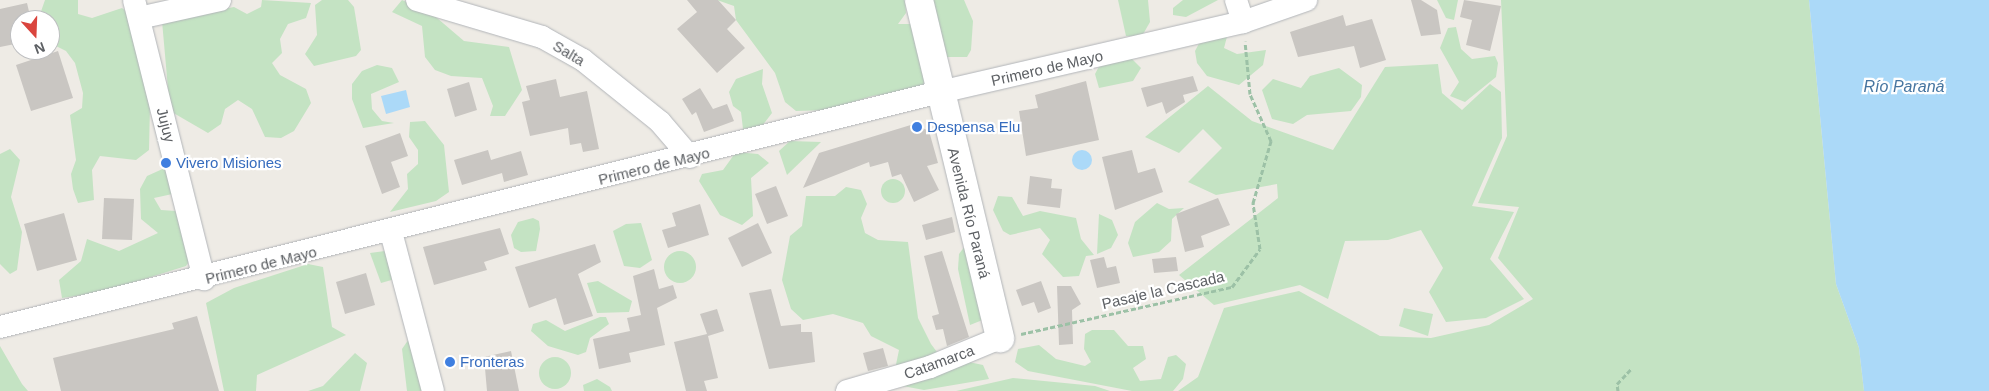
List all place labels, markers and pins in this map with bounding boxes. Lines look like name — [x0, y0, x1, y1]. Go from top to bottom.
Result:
place label: Despensa Elu — [927, 118, 1020, 136]
marker: Despensa Elu — [911, 121, 923, 133]
place label: Vivero Misiones — [176, 154, 282, 172]
marker: Vivero Misiones — [160, 157, 172, 169]
place label: Fronteras — [460, 353, 524, 371]
marker: Fronteras — [444, 356, 456, 368]

